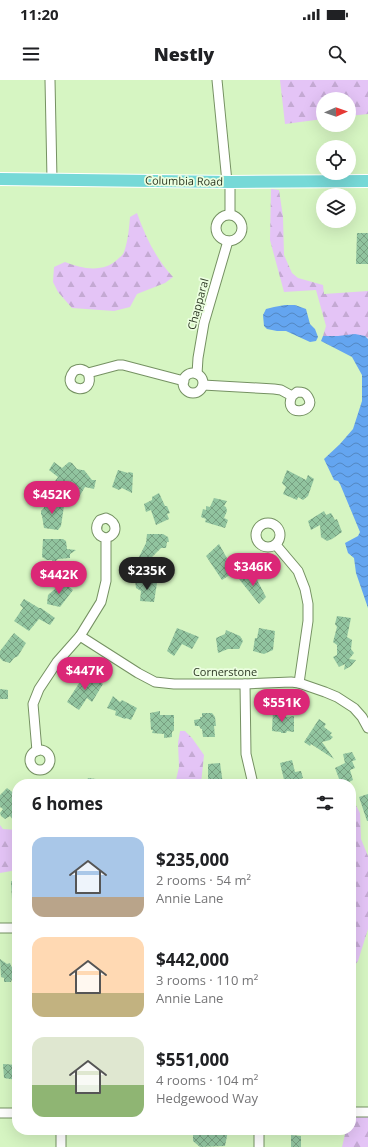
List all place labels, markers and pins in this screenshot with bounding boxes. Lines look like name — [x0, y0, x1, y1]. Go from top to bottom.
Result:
pin: $452K — [24, 481, 80, 515]
pin: $346K — [225, 553, 281, 587]
pin: $235K — [119, 557, 175, 591]
pin: $442K — [31, 561, 87, 595]
pin: $447K — [57, 657, 113, 691]
pin: $551K — [254, 689, 310, 723]

